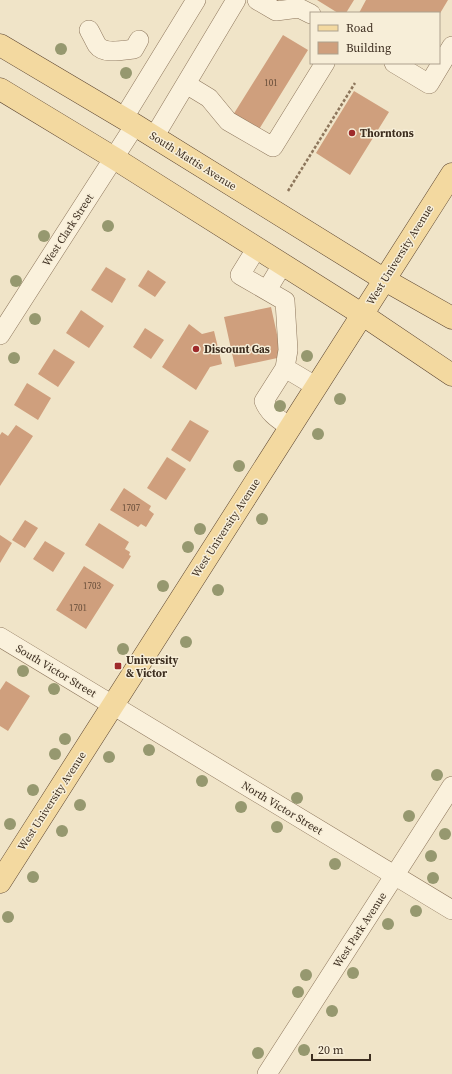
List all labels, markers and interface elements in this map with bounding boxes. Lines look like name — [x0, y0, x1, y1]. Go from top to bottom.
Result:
legend — [310, 12, 440, 64]
text: Road — [346, 20, 373, 36]
text: Building — [346, 40, 391, 56]
house number: 101 — [264, 77, 278, 89]
place label: Thorntons — [360, 126, 414, 141]
street label: South Mattis Avenue — [147, 128, 240, 194]
marker: Thorntons — [347, 128, 357, 138]
street label: West Clark Street — [39, 191, 97, 269]
street label: West University Avenue — [363, 202, 437, 308]
place label: Discount Gas — [204, 342, 270, 357]
marker: Discount Gas — [191, 344, 201, 354]
street label: West University Avenue — [188, 475, 264, 580]
house number: 1707 — [122, 502, 140, 514]
house number: 1703 — [83, 580, 101, 592]
house number: 1701 — [69, 602, 87, 614]
street label: South Victor Street — [13, 641, 99, 701]
place label: University & Victor — [126, 653, 179, 681]
marker: University & Victor — [113, 661, 123, 671]
street label: West University Avenue — [14, 748, 90, 853]
street label: North Victor Street — [239, 778, 326, 838]
street label: West Park Avenue — [330, 889, 390, 971]
scale bar — [312, 1036, 370, 1062]
text: 20 m — [318, 1042, 344, 1058]

